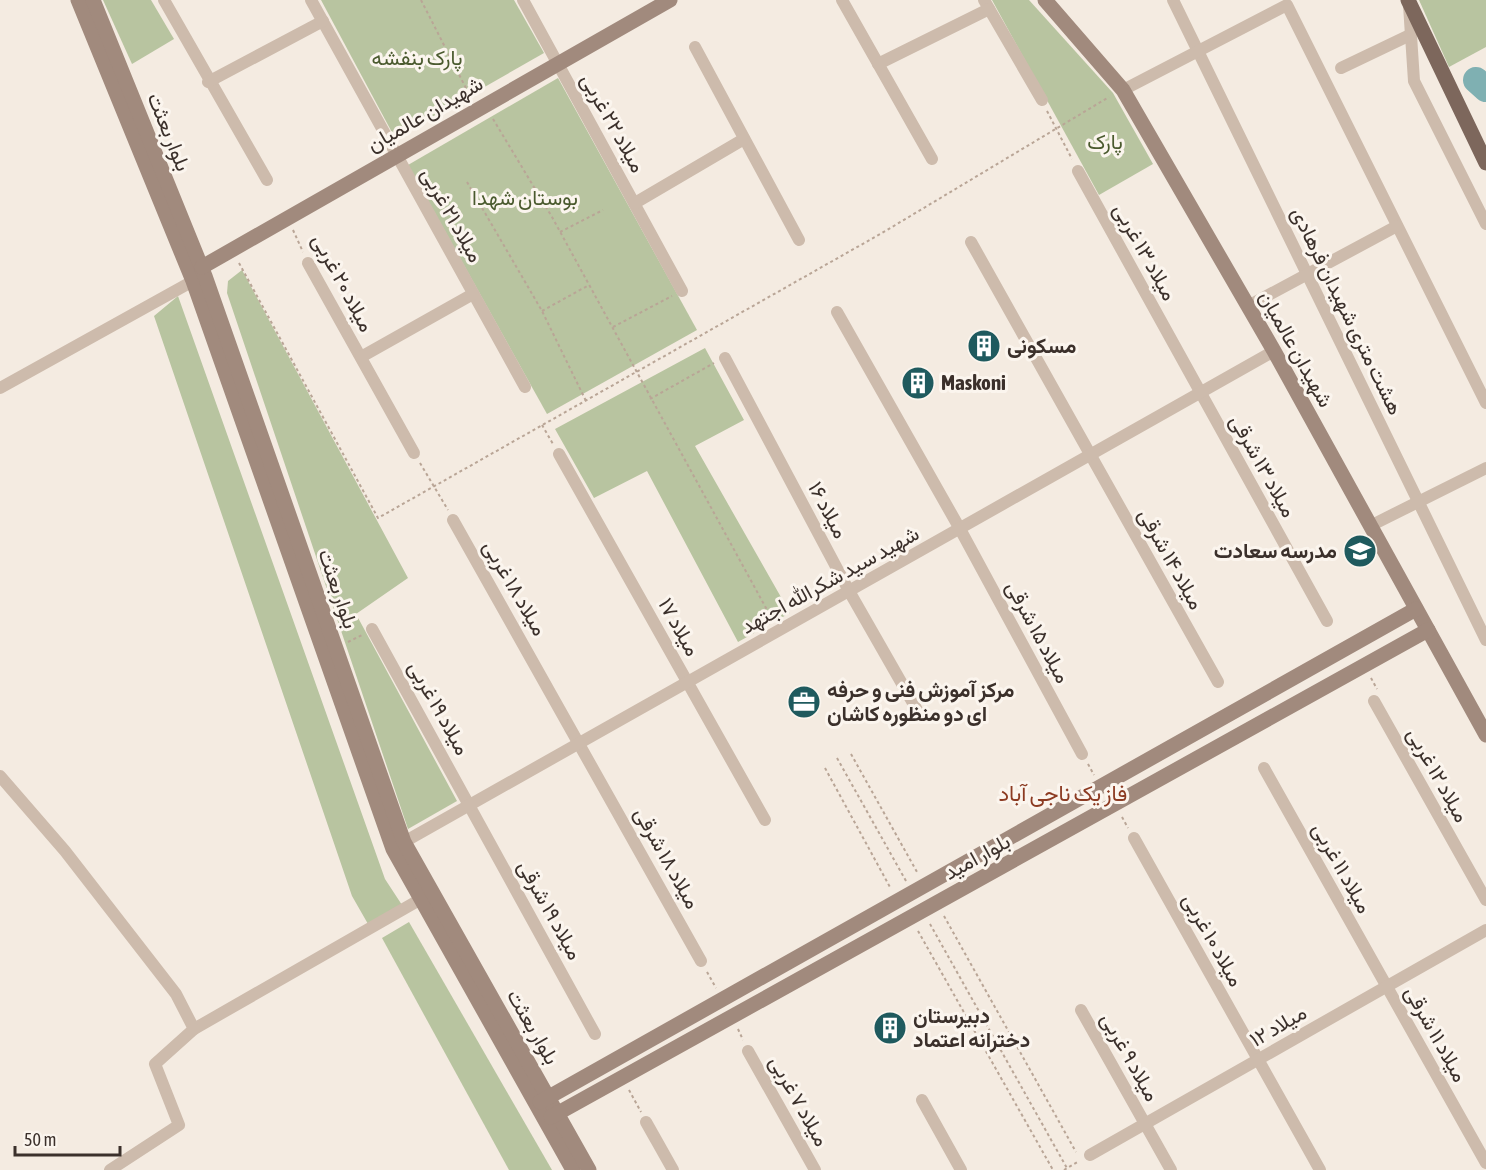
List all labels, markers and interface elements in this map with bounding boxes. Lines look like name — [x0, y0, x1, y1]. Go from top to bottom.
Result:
park label: پارک بنفشه — [372, 45, 462, 72]
street label: میلاد ۲۲ غربی — [575, 69, 651, 177]
street label: شهیدان عالمیان — [362, 70, 488, 158]
street label: بلوار بعثت — [142, 89, 196, 175]
park label: پارک — [1087, 129, 1123, 156]
street label: میلاد ۲۱ غربی — [415, 163, 489, 267]
park label: بوستان شهدا — [472, 185, 578, 211]
street label: میلاد ۱۳ غربی — [1108, 199, 1182, 305]
street label: هشت متری شهیدان فرهادی — [1285, 203, 1409, 419]
street label: میلاد ۲۰ غربی — [306, 229, 380, 337]
street label: شهیدان عالمیان — [1253, 286, 1339, 412]
building icon: مسکونی — [966, 328, 1002, 364]
place label: مسکونی — [1007, 333, 1076, 359]
building icon: Maskoni — [900, 365, 936, 401]
place label: Maskoni — [941, 370, 1006, 394]
street label: میلاد ۱۳ شرقی — [1224, 410, 1302, 522]
street label: میلاد ۱۶ — [803, 477, 854, 542]
street label: میلاد ۱۴ شرقی — [1133, 504, 1209, 614]
street label: شهید سید شکرالله اجتهد — [736, 520, 924, 640]
school or university icon: مدرسه سعادت — [1342, 533, 1378, 569]
street label: میلاد ۱۸ غربی — [477, 536, 553, 640]
place label: مدرسه سعادت — [1214, 538, 1337, 564]
street label: بلوار بعثت — [312, 546, 364, 632]
street label: میلاد ۱۵ شرقی — [1000, 576, 1076, 688]
street label: میلاد ۱۷ — [653, 593, 706, 660]
street label: میلاد ۱۹ غربی — [402, 656, 476, 760]
place label: مرکز آموزش فنی و حرفه ای دو منظوره کاشان — [827, 677, 1014, 727]
office icon: مرکز آموزش فنی و حرفه ای دو منظوره کاشان — [786, 684, 822, 720]
street label: میلاد ۱۲ غربی — [1401, 723, 1475, 827]
district label: فاز یک ناجی آباد — [999, 780, 1127, 807]
street label: میلاد ۱۸ شرقی — [628, 803, 706, 913]
street label: میلاد ۱۱ غربی — [1306, 818, 1378, 918]
street label: بلوار امید — [939, 828, 1015, 886]
street label: میلاد ۱۹ شرقی — [512, 856, 588, 964]
street label: میلاد ۱۰ غربی — [1177, 889, 1249, 991]
street label: میلاد ۱۱ شرقی — [1399, 981, 1473, 1087]
street label: بلوار بعثت — [501, 985, 565, 1069]
street label: میلاد ۱۲ — [1245, 999, 1311, 1052]
place label: دبیرستان دخترانه اعتماد — [913, 1003, 1030, 1053]
street label: میلاد ۹ غربی — [1095, 1008, 1165, 1106]
building icon: دبیرستان دخترانه اعتماد — [872, 1010, 908, 1046]
street label: میلاد ۷ غربی — [763, 1051, 835, 1151]
scale bar — [15, 1119, 120, 1157]
text: 50 m — [24, 1129, 56, 1150]

